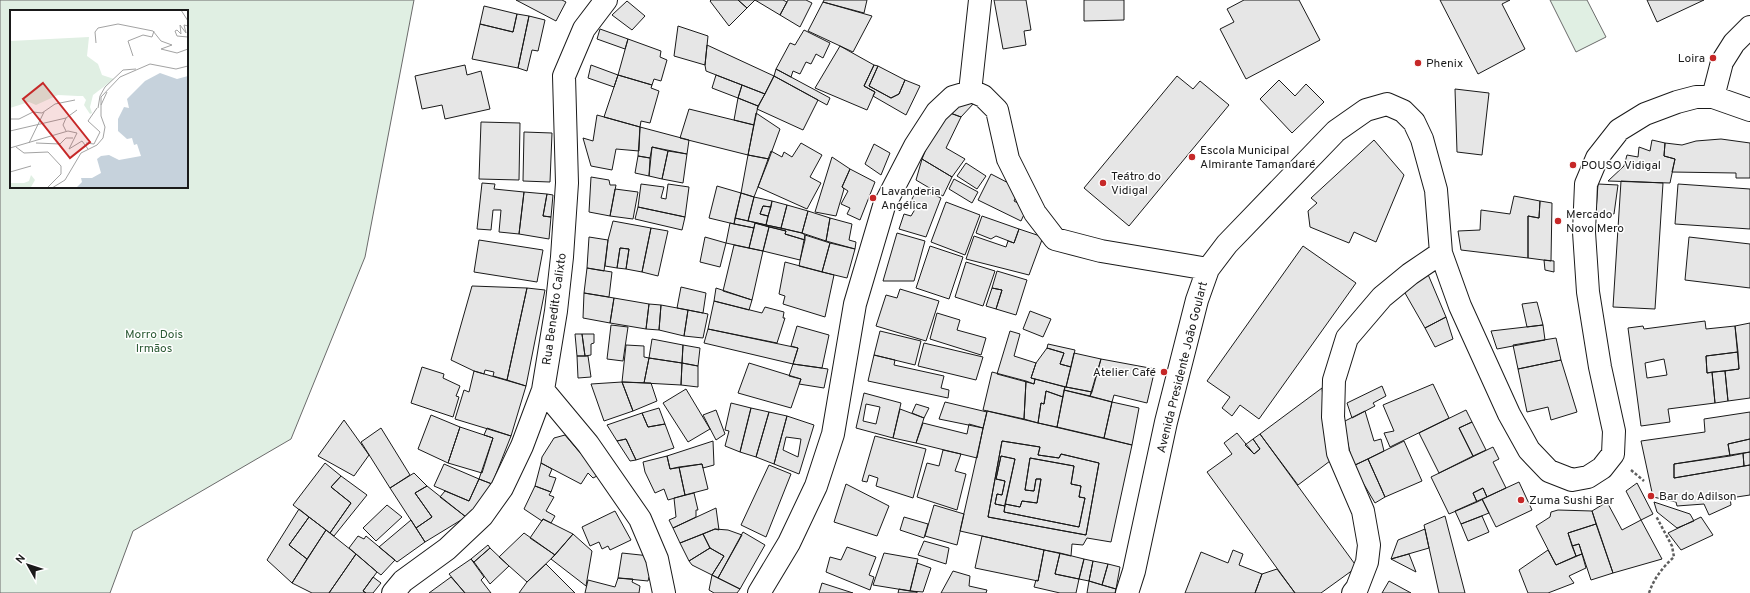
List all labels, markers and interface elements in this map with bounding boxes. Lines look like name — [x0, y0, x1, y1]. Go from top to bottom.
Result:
inset map — [10, 10, 188, 188]
place label: Loira — [1678, 51, 1705, 67]
marker: Loira — [1708, 53, 1718, 63]
place label: Phenix — [1426, 56, 1463, 72]
marker: Phenix — [1413, 58, 1423, 68]
place label: Escola Municipal Almirante Tamandaré — [1200, 143, 1316, 173]
marker: Escola Municipal Almirante Tamandaré — [1187, 152, 1197, 162]
place label: POUSO Vidigal — [1581, 158, 1661, 174]
marker: POUSO Vidigal — [1568, 160, 1578, 170]
place label: Teátro do Vidigal — [1111, 169, 1161, 199]
marker: Teátro do Vidigal — [1098, 178, 1108, 188]
place label: Lavanderia Angélica — [881, 184, 941, 214]
marker: Lavanderia Angélica — [868, 193, 878, 203]
place label: Mercado Novo Mero — [1566, 207, 1624, 237]
marker: Mercado Novo Mero — [1553, 216, 1563, 226]
street label: Rua Benedito Calixto — [539, 252, 571, 366]
street label: Avenida Presidente João Goulart — [1154, 280, 1212, 455]
park label: Morro Dois Irmãos — [125, 327, 183, 357]
place label: Atelier Café — [1093, 365, 1156, 381]
marker: Atelier Café — [1159, 367, 1169, 377]
place label: Bar do Adilson — [1659, 489, 1737, 505]
marker: Bar do Adilson — [1646, 491, 1656, 501]
place label: Zuma Sushi Bar — [1529, 493, 1615, 509]
marker: Zuma Sushi Bar — [1516, 495, 1526, 505]
north arrow — [8, 545, 48, 585]
text: N — [13, 552, 29, 567]

